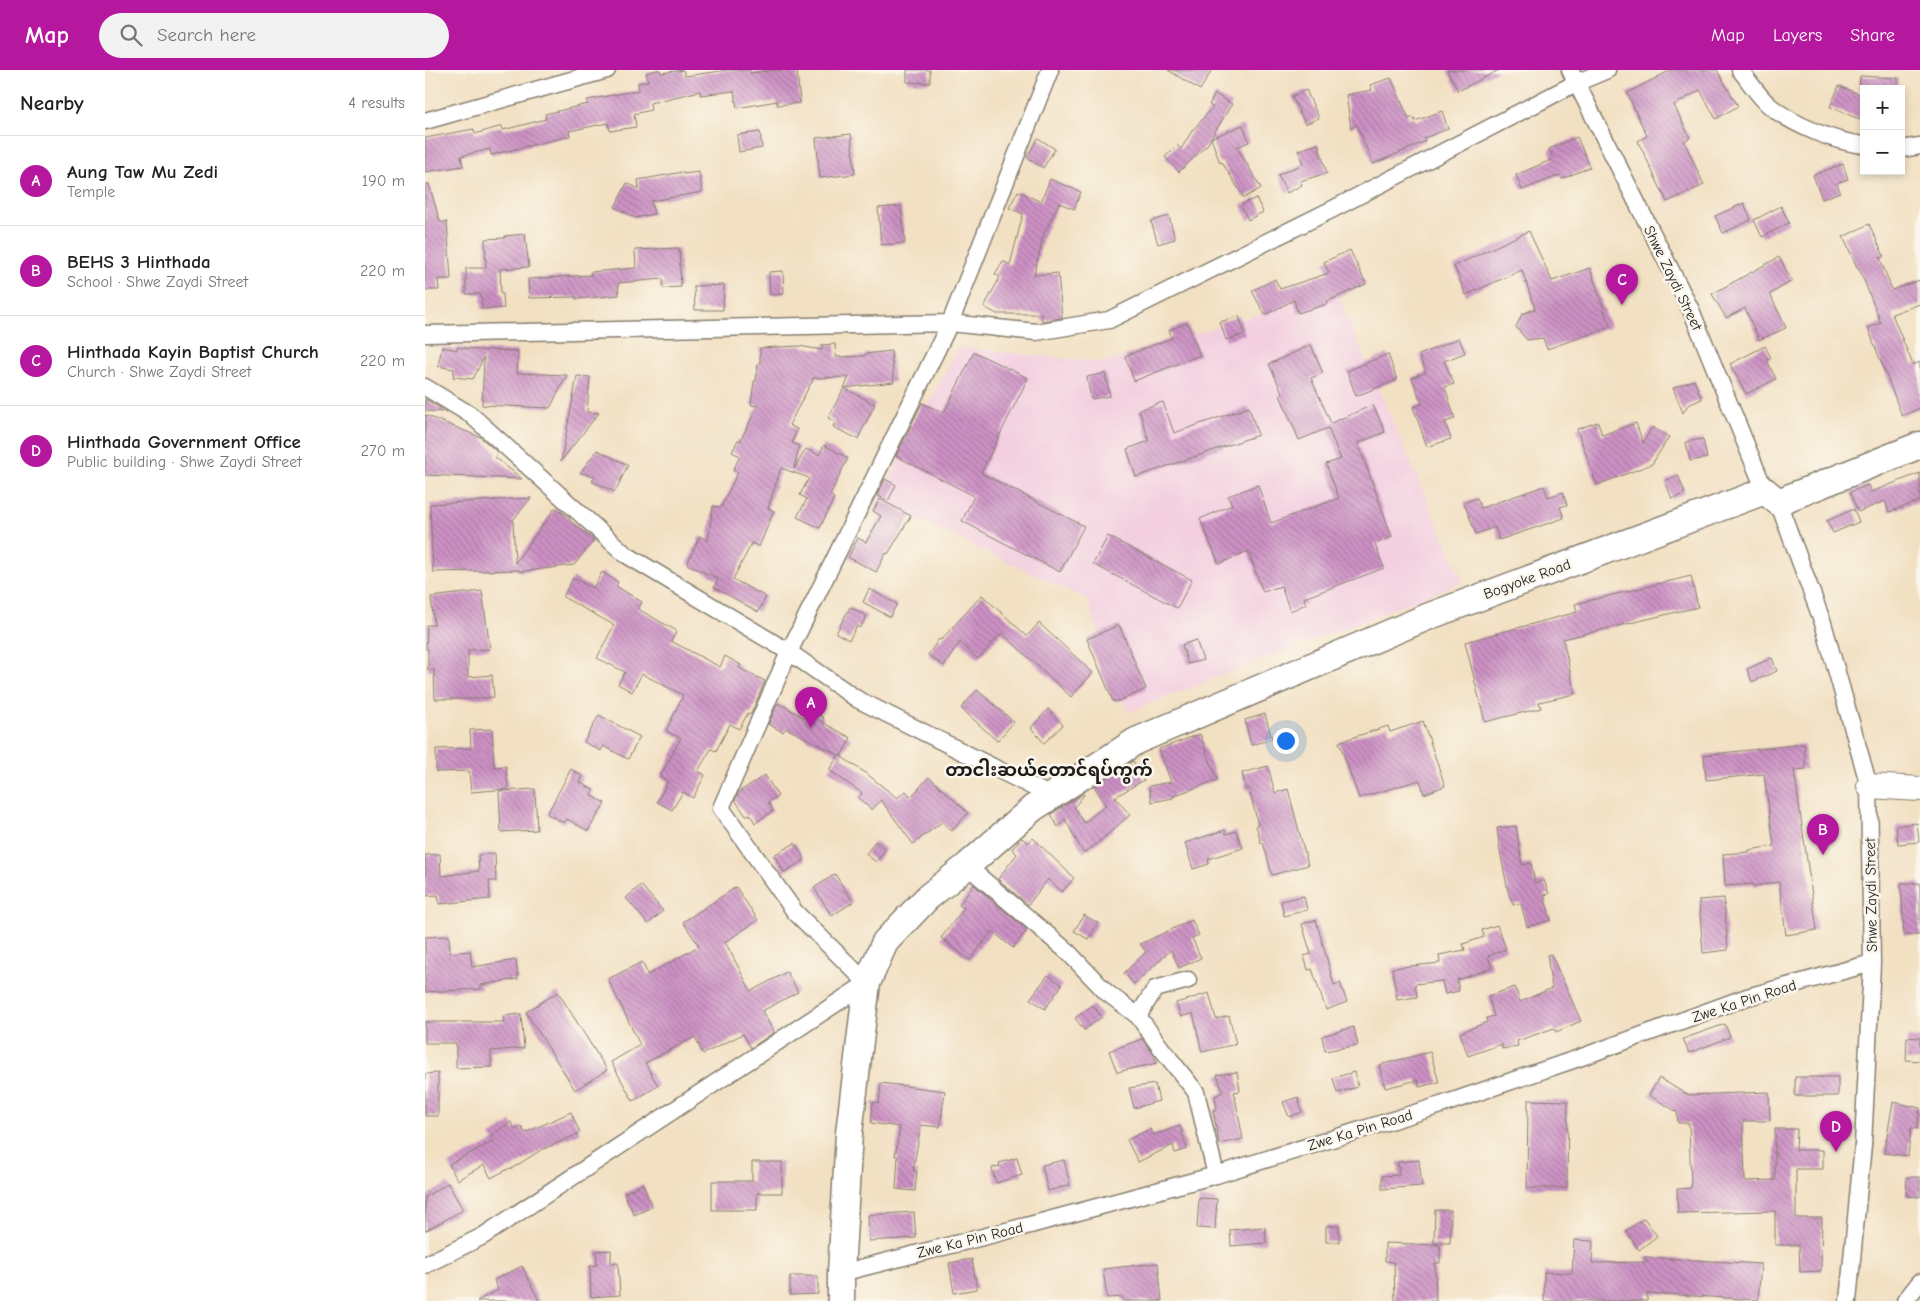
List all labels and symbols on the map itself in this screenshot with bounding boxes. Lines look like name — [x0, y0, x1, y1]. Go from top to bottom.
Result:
street label: Shwe Zaydi Street — [1640, 223, 1706, 334]
pin: C — [1606, 264, 1638, 305]
street label: Bogyoke Road — [1481, 555, 1573, 603]
pin: A — [795, 687, 827, 728]
your location — [1273, 728, 1299, 754]
district label: တာငါးဆယ်တောင်ရပ်ကွက် — [945, 758, 1153, 784]
pin: B — [1807, 814, 1839, 855]
street label: Shwe Zaydi Street — [1861, 837, 1881, 952]
street label: Zwe Ka Pin Road — [1690, 976, 1798, 1026]
street label: Zwe Ka Pin Road — [1305, 1106, 1415, 1154]
pin: D — [1820, 1111, 1852, 1152]
street label: Zwe Ka Pin Road — [915, 1218, 1025, 1262]

